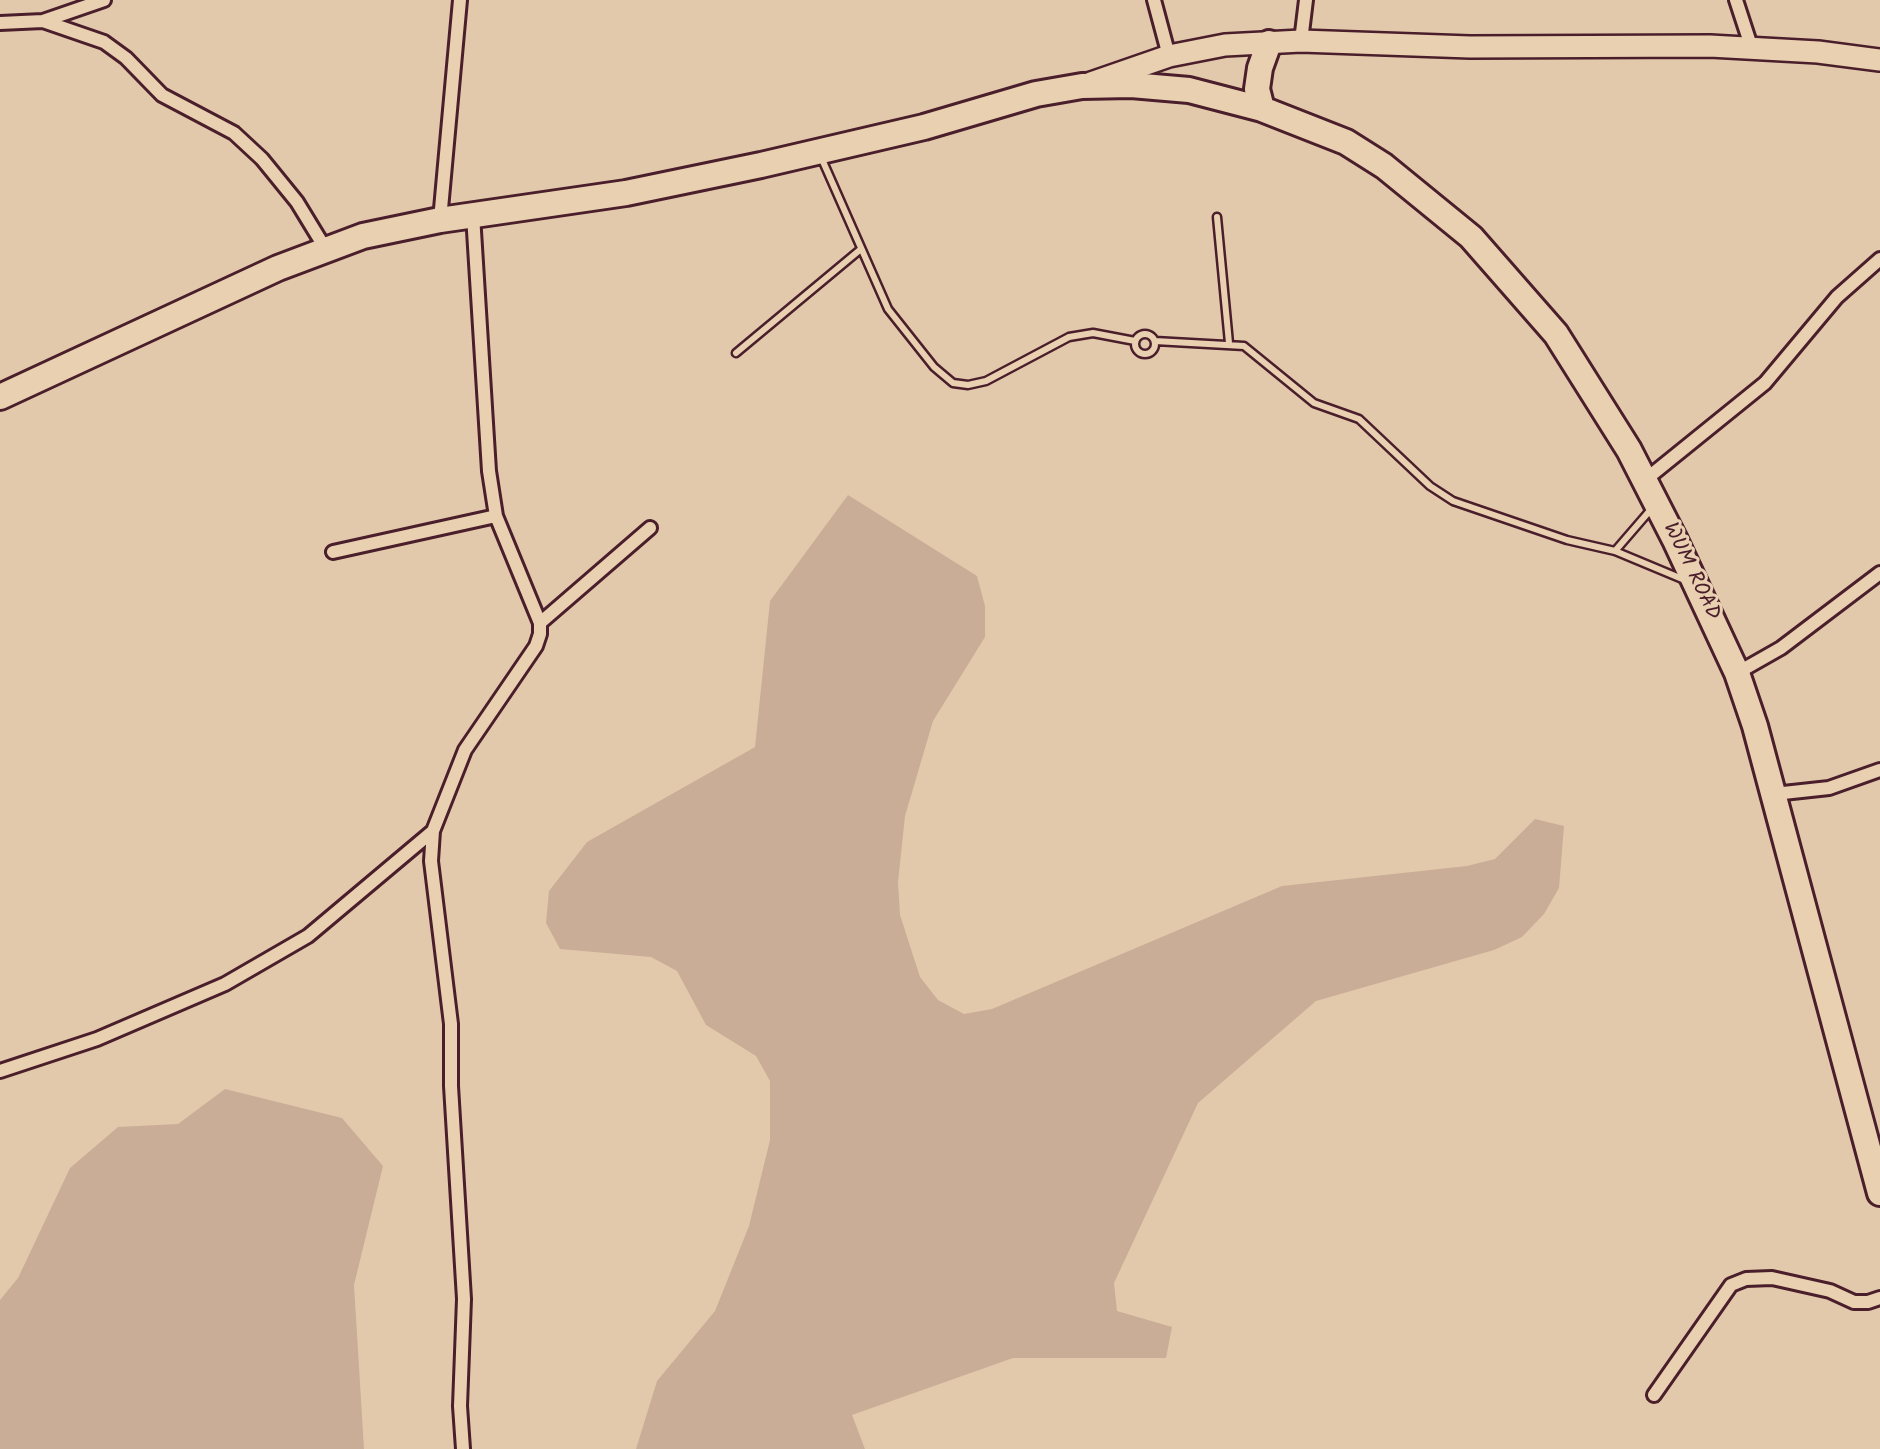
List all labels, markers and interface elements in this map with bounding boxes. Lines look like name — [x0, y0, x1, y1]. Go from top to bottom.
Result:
street label: WUM ROAD — [1656, 519, 1724, 625]

